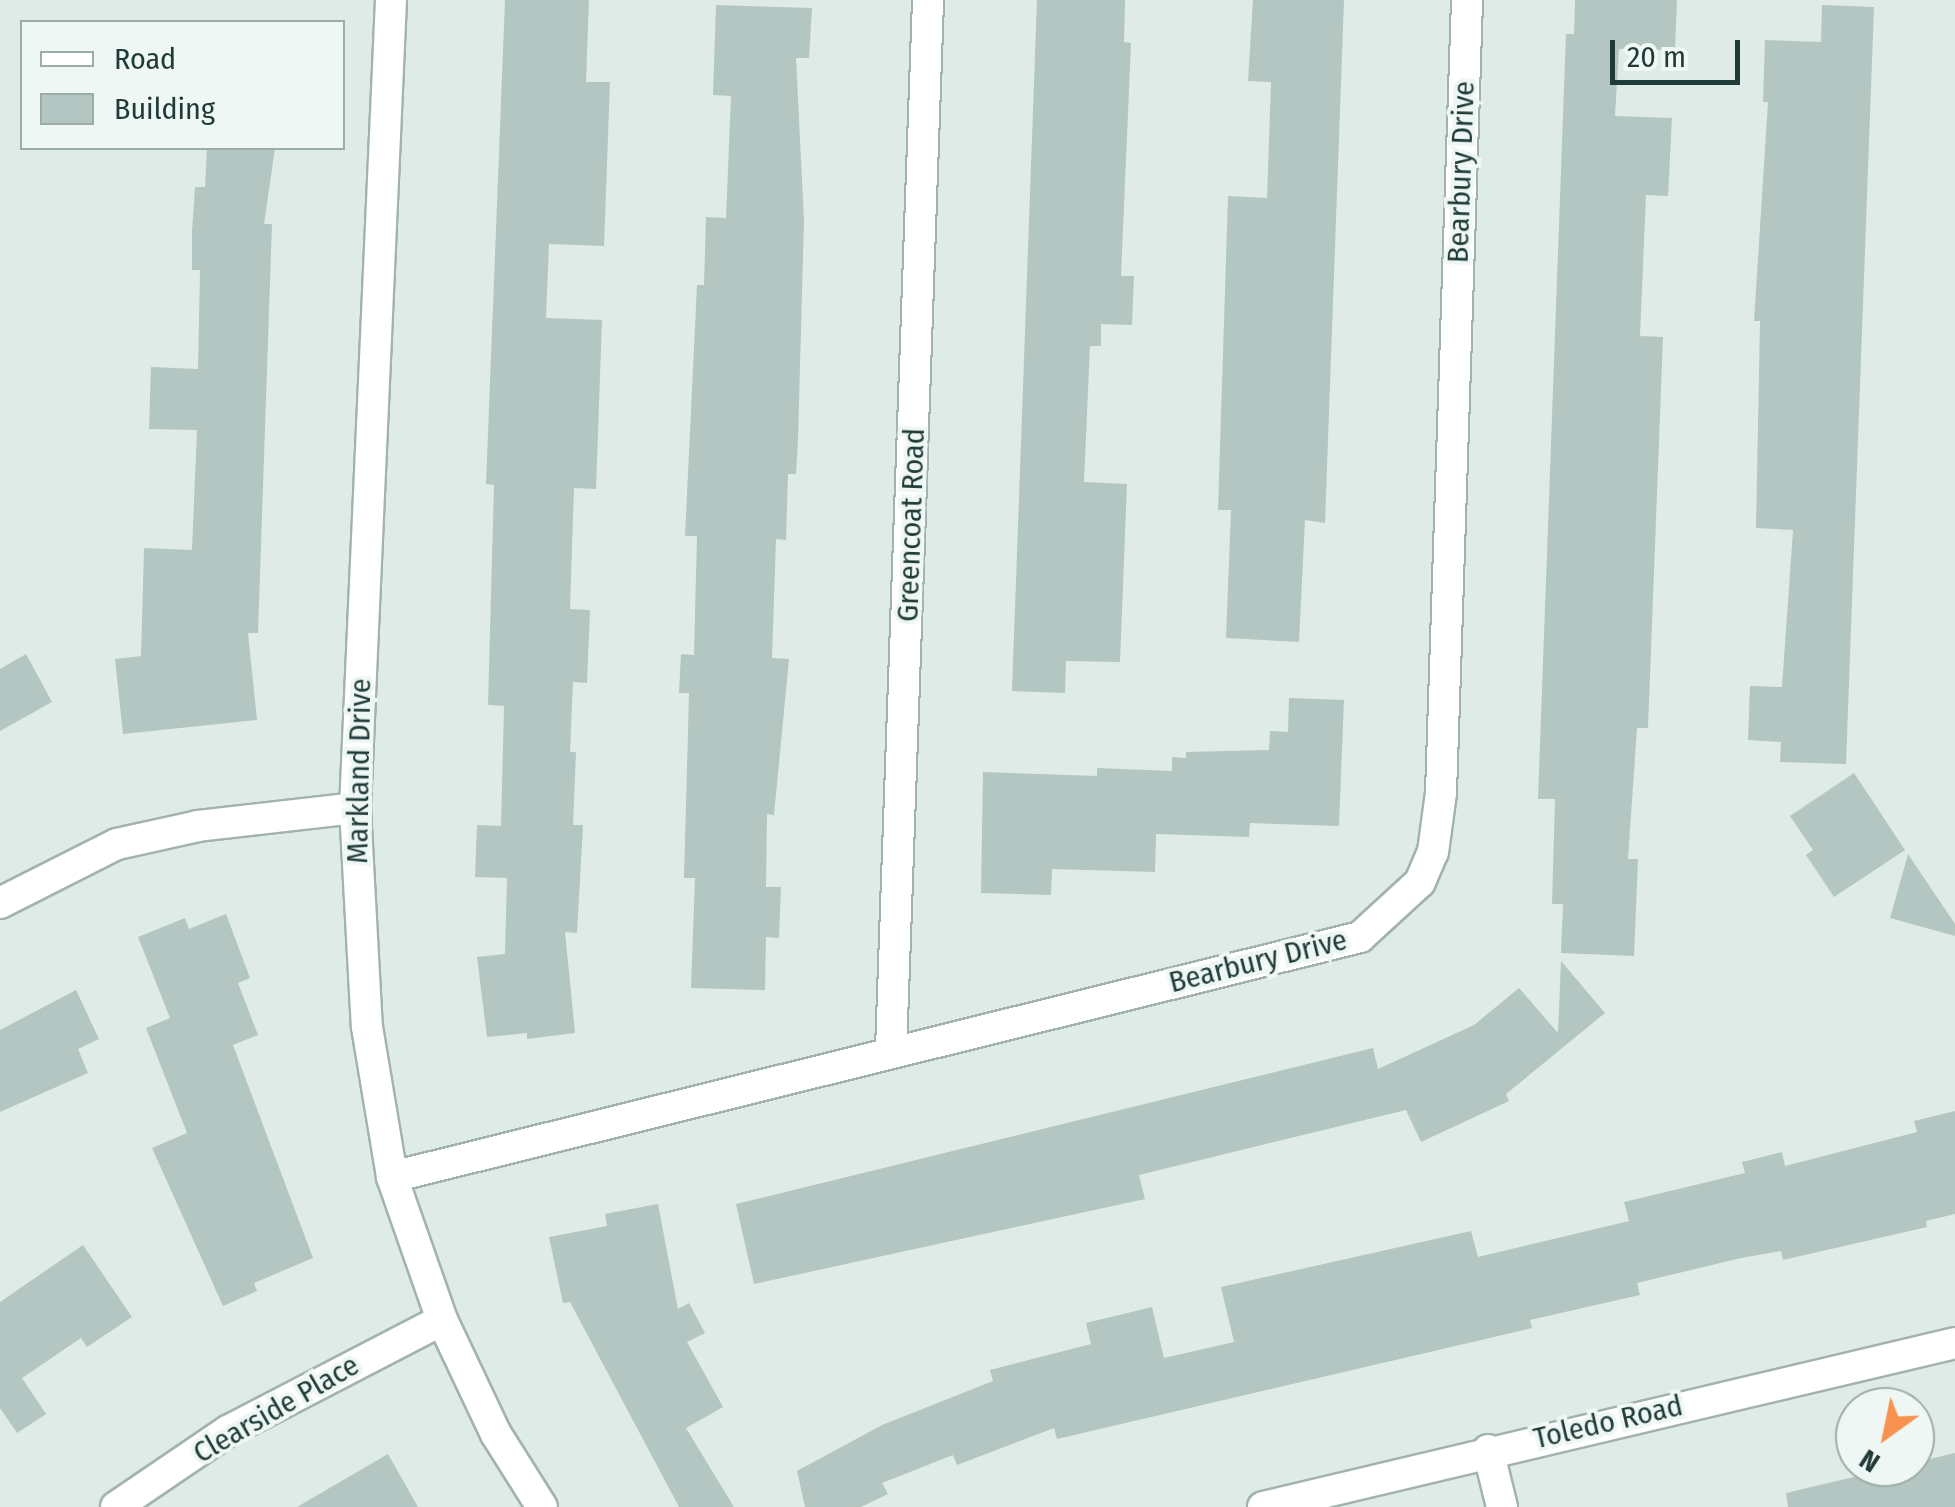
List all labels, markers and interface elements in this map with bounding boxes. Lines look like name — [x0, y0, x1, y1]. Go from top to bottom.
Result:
legend — [20, 20, 345, 150]
scale bar — [1615, 20, 1745, 82]
text: 20 m — [1627, 39, 1686, 75]
text: Road — [114, 41, 176, 77]
street label: Bearbury Drive — [1440, 80, 1482, 264]
text: Building — [114, 91, 215, 127]
street label: Greencoat Road — [890, 428, 932, 622]
street label: Markland Drive — [339, 678, 379, 864]
street label: Bearbury Drive — [1165, 921, 1351, 1001]
street label: Clearside Place — [187, 1347, 365, 1471]
street label: Toledo Road — [1530, 1387, 1686, 1457]
north arrow — [1835, 1387, 1935, 1487]
text: N — [1853, 1442, 1886, 1479]

